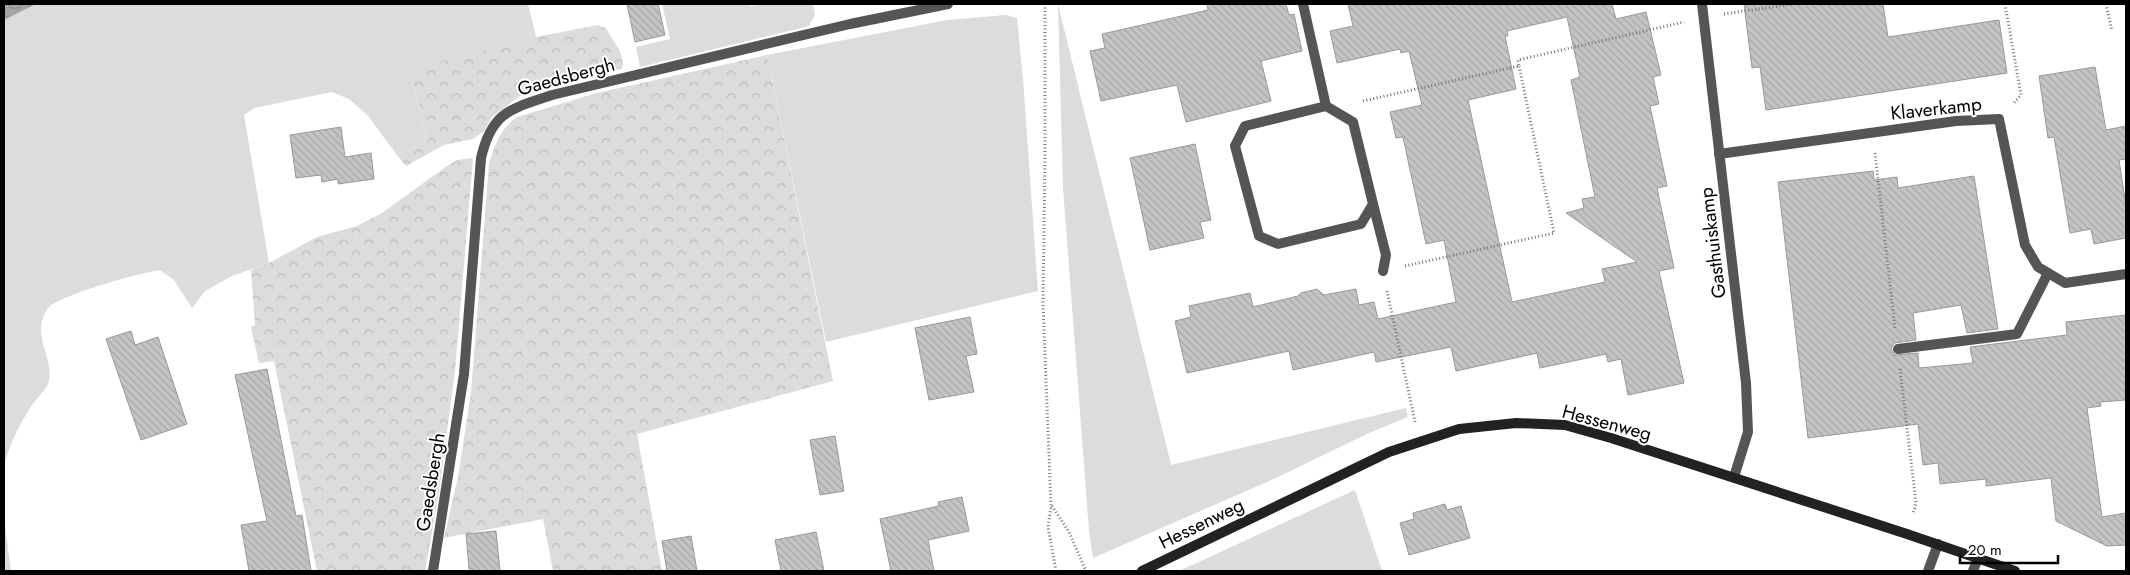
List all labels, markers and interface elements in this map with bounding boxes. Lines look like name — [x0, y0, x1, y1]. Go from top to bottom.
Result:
street label: Gaedsbergh — [514, 51, 618, 102]
street label: Klaverkamp — [1889, 90, 1983, 127]
street label: Gasthuiskamp — [1692, 186, 1733, 300]
street label: Hessenweg — [1559, 398, 1655, 447]
street label: Gaedsbergh — [409, 431, 452, 533]
street label: Hessenweg — [1154, 491, 1248, 556]
scale bar — [1960, 532, 2058, 564]
text: 20 m — [1968, 539, 2002, 561]

